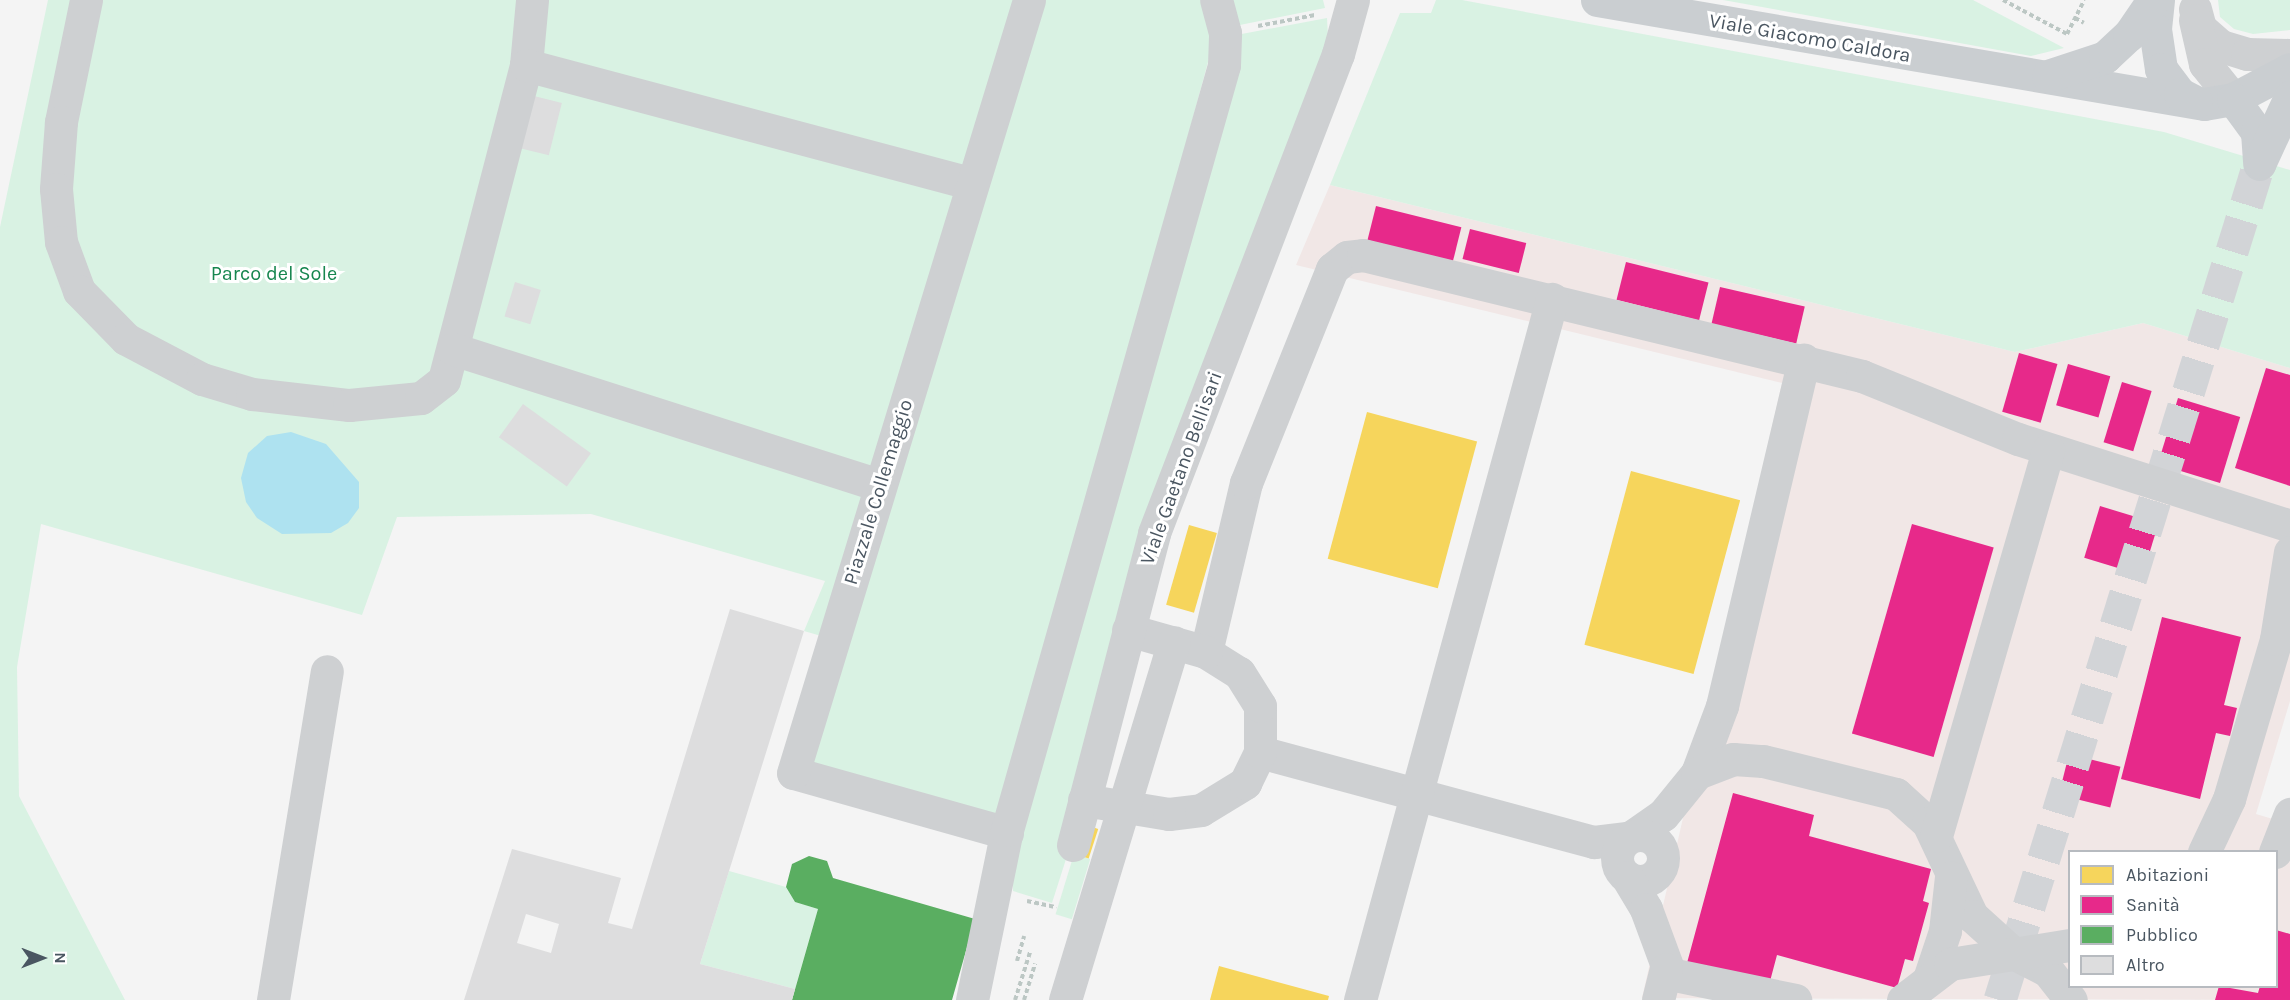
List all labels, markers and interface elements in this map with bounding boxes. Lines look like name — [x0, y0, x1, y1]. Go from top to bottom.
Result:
street label: Viale Giacomo Caldora — [1707, 8, 1913, 68]
park label: Parco del Sole — [211, 261, 337, 285]
street label: Viale Gaetano Bellisari — [1135, 368, 1227, 568]
street label: Piazzale Collemaggio — [838, 396, 918, 588]
legend — [2068, 850, 2278, 988]
text: Abitazioni — [2126, 864, 2209, 886]
text: Sanità — [2126, 894, 2180, 916]
text: Pubblico — [2126, 924, 2198, 946]
north arrow — [12, 928, 72, 988]
text: N — [51, 952, 70, 964]
text: Altro — [2126, 954, 2165, 976]

